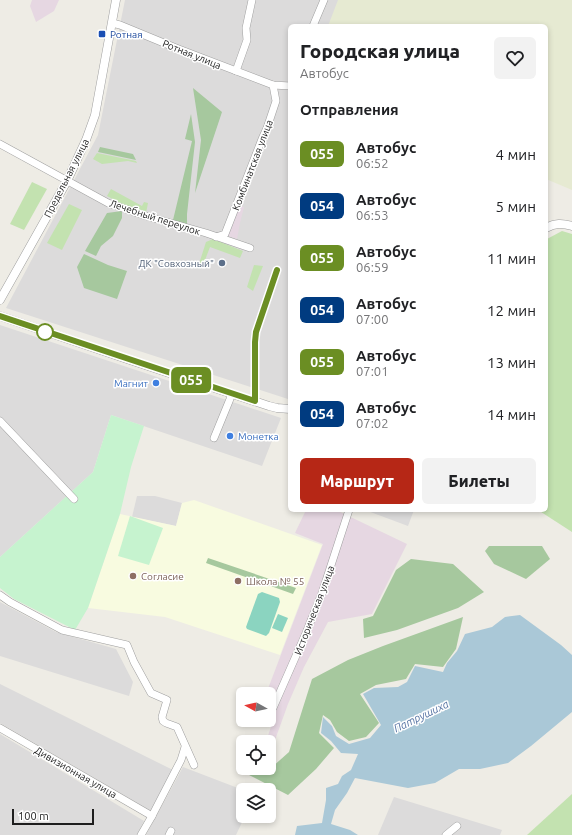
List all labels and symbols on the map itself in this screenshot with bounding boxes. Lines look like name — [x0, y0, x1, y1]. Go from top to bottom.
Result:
marker: Ротная — [97, 29, 107, 39]
place label: Ротная — [110, 29, 143, 40]
street label: Ротная улица — [161, 38, 223, 71]
street label: Комбинатская улица — [230, 118, 275, 212]
street label: Предельная улица — [42, 137, 91, 219]
street label: Лечебный переулок — [108, 198, 202, 237]
place label: ДК "Совхозный" — [139, 258, 214, 269]
marker: ДК "Совхозный" — [217, 258, 227, 268]
unlabelled marker — [36, 323, 54, 341]
line badge: 055 — [168, 367, 214, 393]
place label: Магнит — [114, 378, 149, 389]
marker: Магнит — [151, 378, 161, 388]
marker: Монетка — [225, 431, 235, 441]
place label: Монетка — [238, 431, 279, 442]
street label: Историческая улица — [292, 564, 337, 656]
marker: Согласие — [128, 571, 138, 581]
place label: Согласие — [141, 571, 184, 582]
marker: Школа № 55 — [233, 576, 243, 586]
place label: Школа № 55 — [246, 576, 304, 587]
north arrow — [236, 687, 276, 727]
water label: Патрушиха — [392, 698, 450, 734]
street label: Дивизионная улица — [33, 744, 119, 800]
scale bar — [12, 807, 94, 826]

